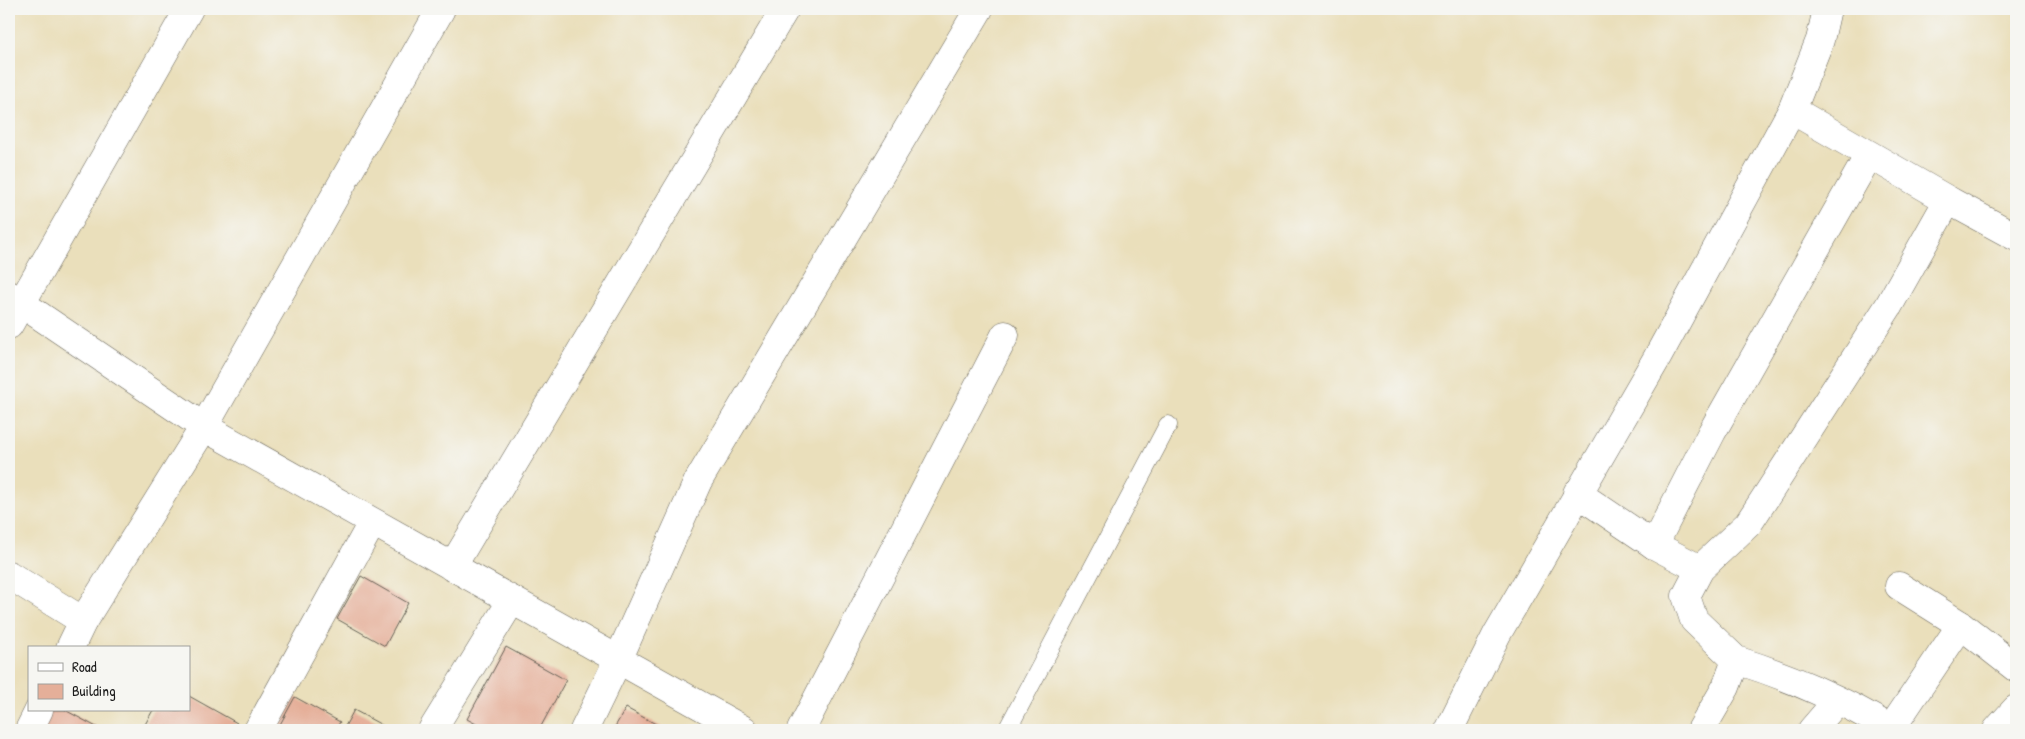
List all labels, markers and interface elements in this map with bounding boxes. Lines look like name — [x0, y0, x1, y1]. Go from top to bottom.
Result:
legend — [28, 646, 190, 712]
text: Road — [72, 656, 97, 677]
text: Building — [72, 680, 116, 701]

